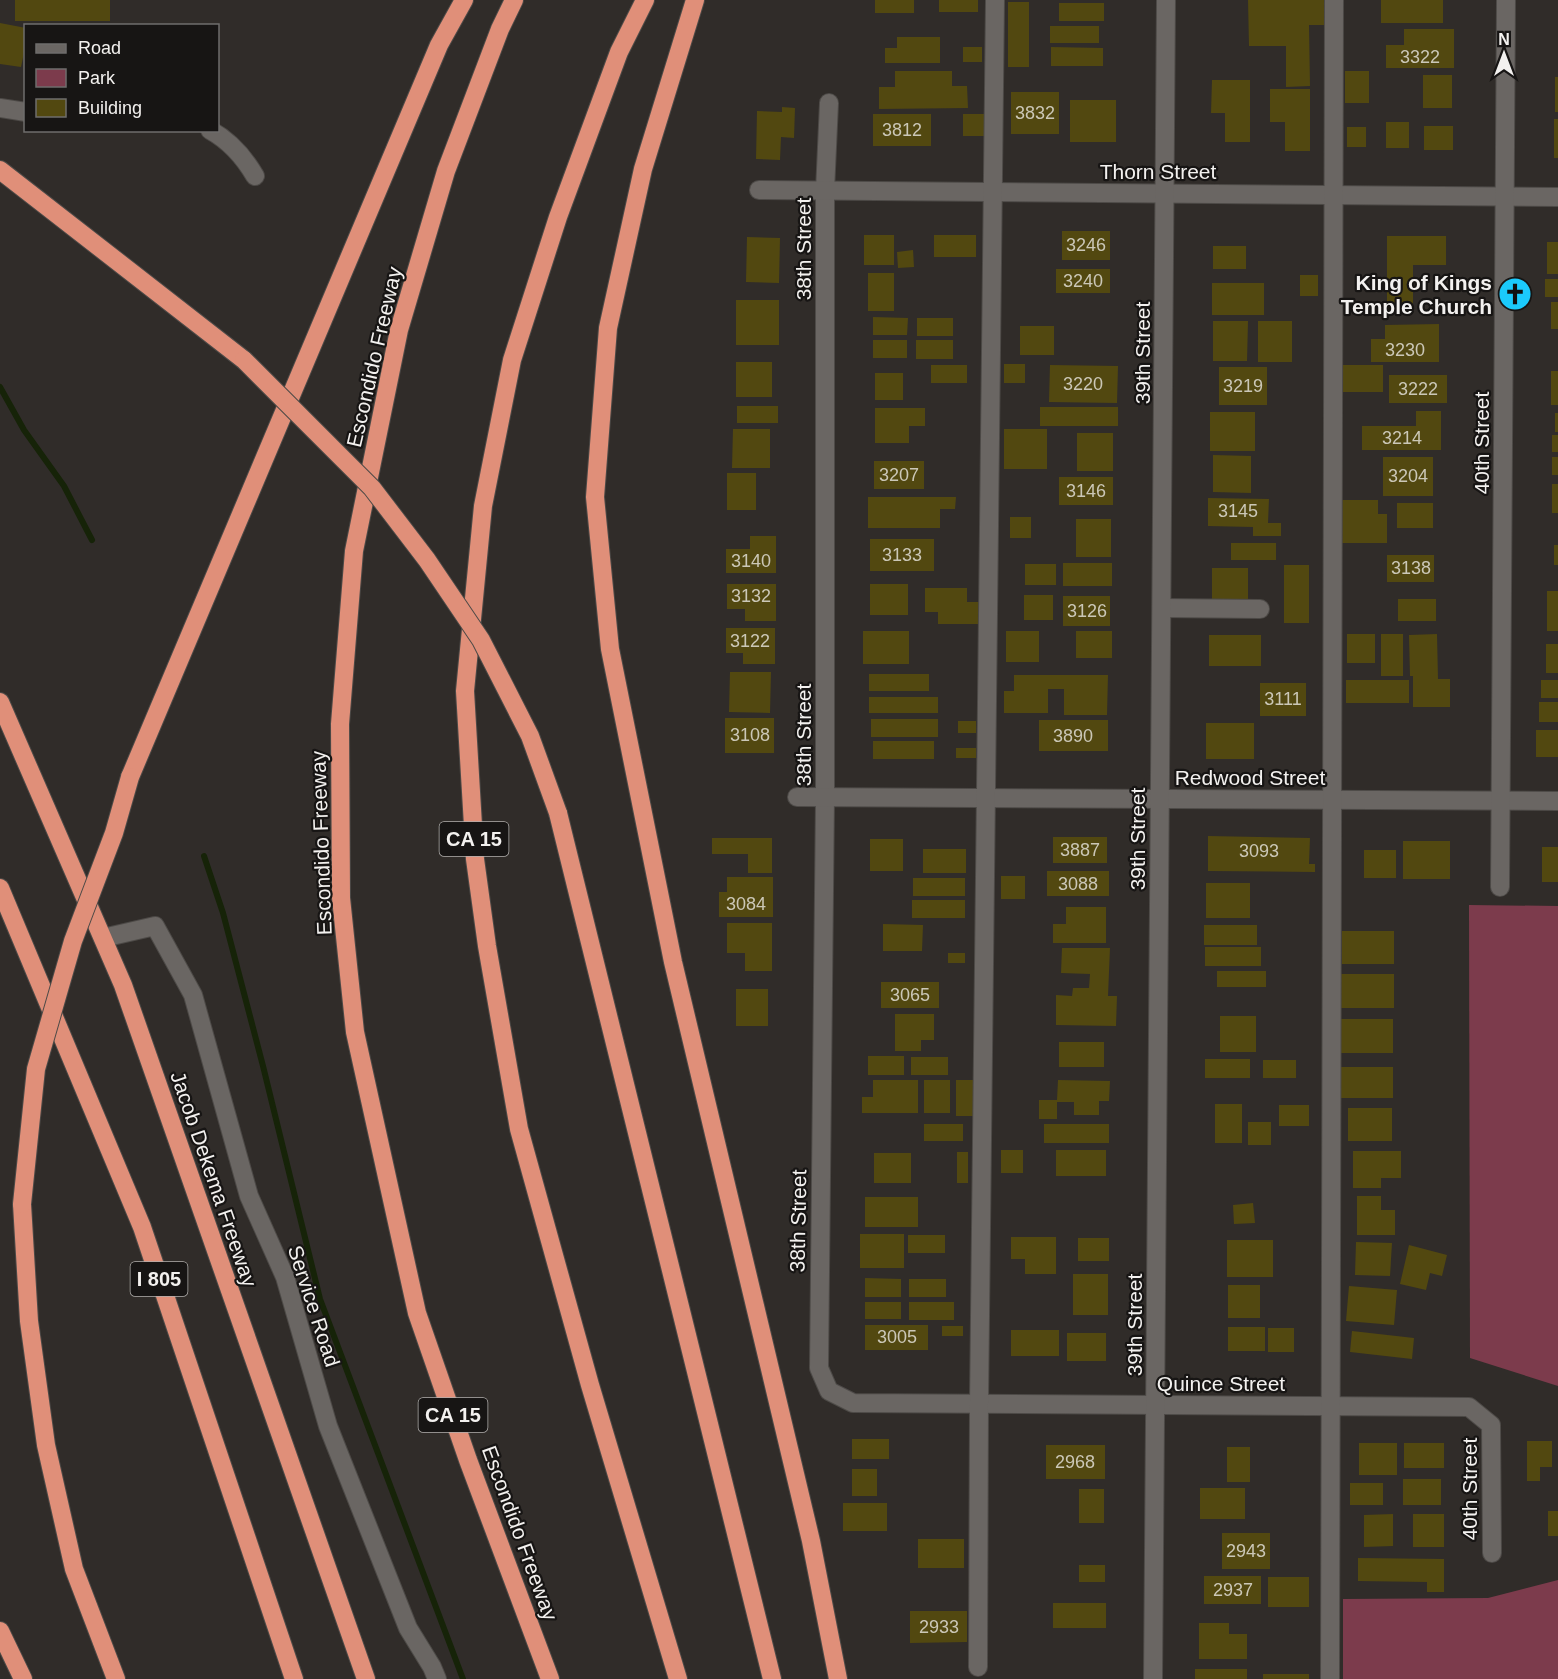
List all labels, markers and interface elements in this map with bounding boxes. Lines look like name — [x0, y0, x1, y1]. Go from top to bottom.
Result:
legend — [24, 24, 219, 132]
north arrow — [1474, 24, 1534, 84]
text: N — [1498, 31, 1510, 48]
text: Road — [78, 38, 121, 58]
house number: 3322 — [1400, 47, 1440, 67]
text: Park — [78, 68, 116, 88]
text: Building — [78, 98, 142, 118]
house number: 3832 — [1015, 103, 1055, 123]
house number: 3812 — [882, 120, 922, 140]
street label: Thorn Street — [1100, 160, 1217, 183]
street label: 38th Street — [792, 197, 815, 300]
house number: 3246 — [1066, 235, 1106, 255]
street label: Escondido Freeway — [342, 264, 406, 449]
house number: 3240 — [1063, 271, 1103, 291]
place label: King of Kings Temple Church — [1341, 271, 1492, 318]
church icon: King of Kings Temple Church — [1497, 276, 1533, 312]
street label: 39th Street — [1131, 301, 1154, 404]
house number: 3230 — [1385, 340, 1425, 360]
house number: 3220 — [1063, 374, 1103, 394]
house number: 3219 — [1223, 376, 1263, 396]
house number: 3222 — [1398, 379, 1438, 399]
street label: 40th Street — [1470, 391, 1493, 494]
house number: 3214 — [1382, 428, 1422, 448]
house number: 3207 — [879, 465, 919, 485]
house number: 3204 — [1388, 466, 1428, 486]
house number: 3146 — [1066, 481, 1106, 501]
house number: 3145 — [1218, 501, 1258, 521]
house number: 3133 — [882, 545, 922, 565]
house number: 3140 — [731, 551, 771, 571]
house number: 3138 — [1391, 558, 1431, 578]
house number: 3132 — [731, 586, 771, 606]
house number: 3126 — [1067, 601, 1107, 621]
house number: 3122 — [730, 631, 770, 651]
street label: 38th Street — [792, 683, 815, 786]
house number: 3111 — [1264, 689, 1302, 709]
house number: 3108 — [730, 725, 770, 745]
house number: 3890 — [1053, 726, 1093, 746]
street label: Escondido Freeway — [306, 750, 336, 936]
street label: Redwood Street — [1175, 766, 1325, 789]
street label: 39th Street — [1126, 787, 1149, 890]
road number: CA 15 — [440, 822, 508, 856]
house number: 3887 — [1060, 840, 1100, 860]
house number: 3093 — [1239, 841, 1279, 861]
house number: 3088 — [1058, 874, 1098, 894]
house number: 3084 — [726, 894, 766, 914]
house number: 3065 — [890, 985, 930, 1005]
street label: Jacob Dekema Freeway — [166, 1068, 262, 1290]
street label: 38th Street — [786, 1169, 810, 1273]
street label: Service Road — [284, 1243, 344, 1369]
road number: I 805 — [130, 1262, 188, 1296]
street label: 39th Street — [1123, 1273, 1146, 1376]
house number: 3005 — [877, 1327, 917, 1347]
street label: Quince Street — [1157, 1372, 1285, 1395]
road number: CA 15 — [418, 1398, 488, 1432]
street label: 40th Street — [1458, 1437, 1481, 1540]
street label: Escondido Freeway — [478, 1442, 563, 1624]
house number: 2968 — [1055, 1452, 1095, 1472]
house number: 2943 — [1226, 1541, 1266, 1561]
house number: 2937 — [1213, 1580, 1253, 1600]
house number: 2933 — [919, 1617, 959, 1637]

